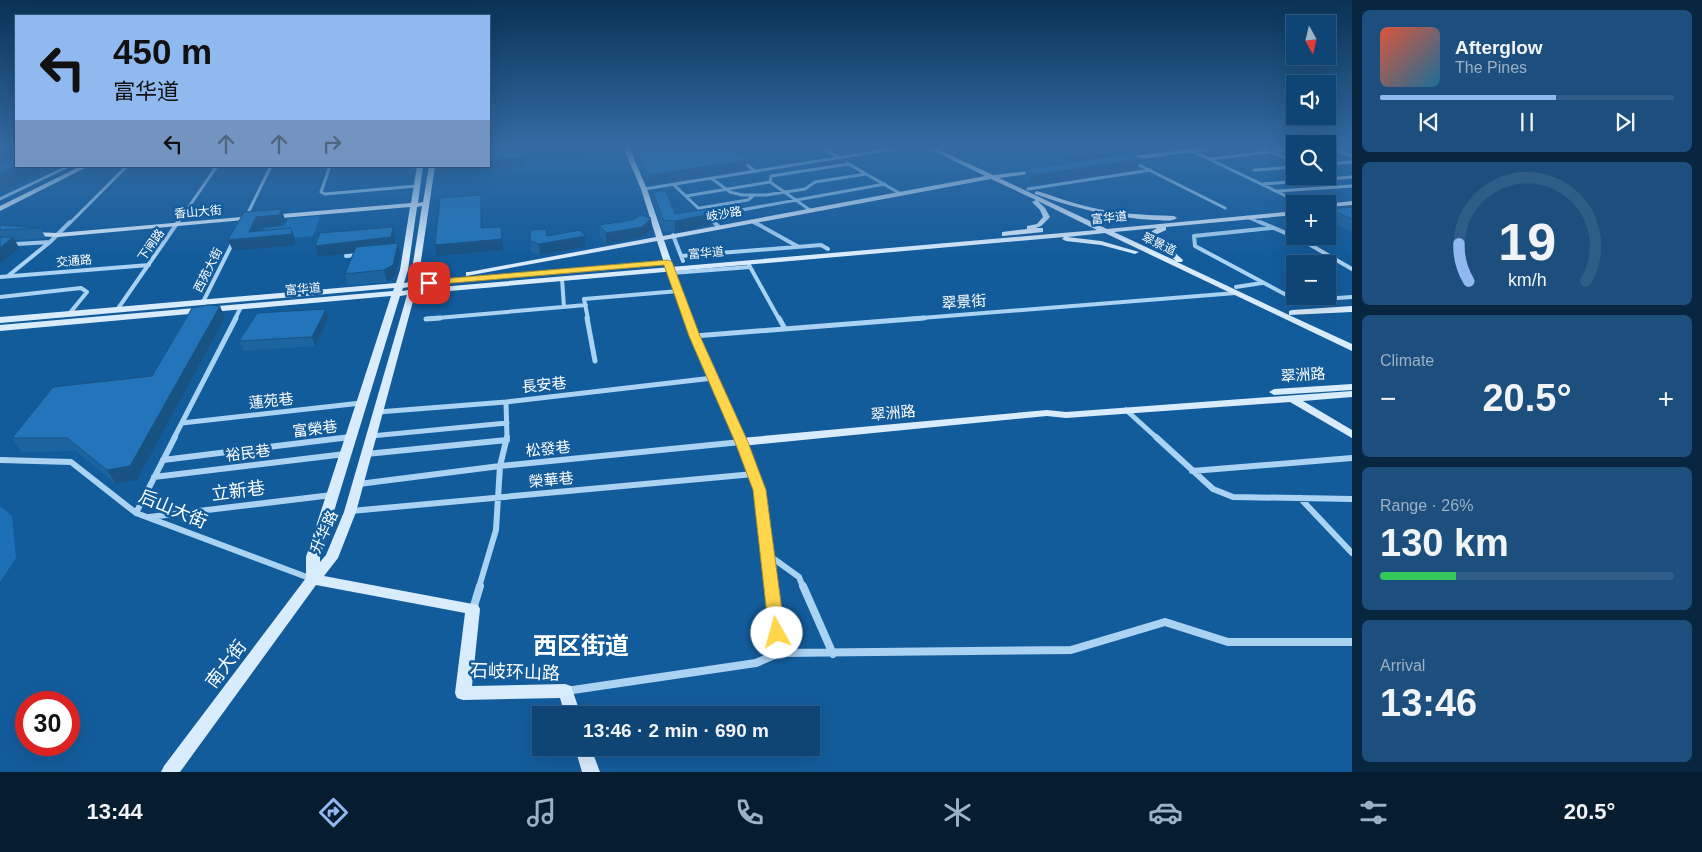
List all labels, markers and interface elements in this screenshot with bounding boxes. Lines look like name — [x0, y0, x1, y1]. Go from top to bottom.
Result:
north arrow — [1286, 15, 1336, 65]
map controls — [1286, 15, 1336, 305]
text: 450 m — [113, 32, 212, 71]
icon: left — [30, 35, 95, 100]
text: Afterglow — [1455, 37, 1543, 58]
text: The Pines — [1455, 59, 1527, 76]
button: sound — [1286, 75, 1336, 125]
text: 富华道 — [113, 79, 179, 104]
icon: previous — [1415, 108, 1443, 136]
icon: pause — [1513, 108, 1541, 136]
icon: next — [1611, 108, 1639, 136]
icon: left — [159, 130, 187, 158]
icon: ahead — [212, 130, 240, 158]
icon: ahead — [265, 130, 293, 158]
icon: right — [318, 130, 346, 158]
button: search — [1286, 135, 1336, 185]
button: + — [1286, 195, 1336, 245]
street label: 香山大街 — [173, 203, 223, 221]
street label: 岐沙路 — [705, 204, 743, 224]
street label: 富华道 — [1090, 209, 1128, 227]
text: 19 — [1498, 213, 1556, 271]
street label: 下闸路 — [135, 226, 167, 264]
street label: 翠景道 — [1140, 230, 1178, 258]
street label: 富华道 — [687, 244, 725, 262]
street label: 西苑大街 — [191, 245, 225, 295]
street label: 交通路 — [55, 252, 93, 270]
button: − — [1286, 255, 1336, 305]
pin — [408, 262, 450, 304]
icon: arrive — [415, 269, 443, 297]
text: km/h — [1508, 270, 1546, 290]
street label: 富华道 — [284, 280, 322, 298]
street label: 翠景街 — [941, 291, 987, 312]
text: Climate — [1380, 352, 1434, 369]
street label: 翠洲路 — [1280, 364, 1326, 385]
street label: 長安巷 — [521, 374, 567, 395]
text: 20.5° — [1482, 377, 1572, 419]
text: − — [1380, 383, 1396, 414]
text: + — [1658, 383, 1674, 414]
street label: 蓮苑巷 — [248, 390, 294, 411]
street label: 翠洲路 — [870, 402, 916, 423]
street label: 富榮巷 — [292, 417, 338, 440]
street label: 松發巷 — [525, 438, 571, 459]
street label: 裕民巷 — [225, 441, 271, 464]
street label: 榮華巷 — [528, 469, 574, 490]
street label: 立新巷 — [210, 478, 266, 504]
street label: 后山大街 — [136, 486, 210, 532]
text: Range · 26% — [1380, 497, 1473, 514]
street label: 升华路 — [306, 508, 341, 556]
text: 130 km — [1380, 522, 1509, 564]
position arrow — [750, 606, 802, 658]
district label: 西区街道 — [533, 632, 629, 659]
street label: 南大街 — [202, 636, 250, 692]
text: Arrival — [1380, 657, 1425, 674]
street label: 石岐环山路 — [470, 660, 560, 684]
text: 13:46 — [1380, 682, 1477, 724]
speed limit sign: 30 — [15, 691, 80, 756]
text: 13:46 · 2 min · 690 m — [583, 720, 769, 741]
icon: directions — [316, 795, 351, 830]
icon: music — [524, 795, 559, 830]
icon: phone — [732, 795, 767, 830]
icon: climate — [940, 795, 975, 830]
icon: car — [1148, 795, 1183, 830]
icon: filters — [1356, 795, 1391, 830]
text: 13:44 — [87, 799, 143, 824]
text: 20.5° — [1564, 799, 1615, 824]

